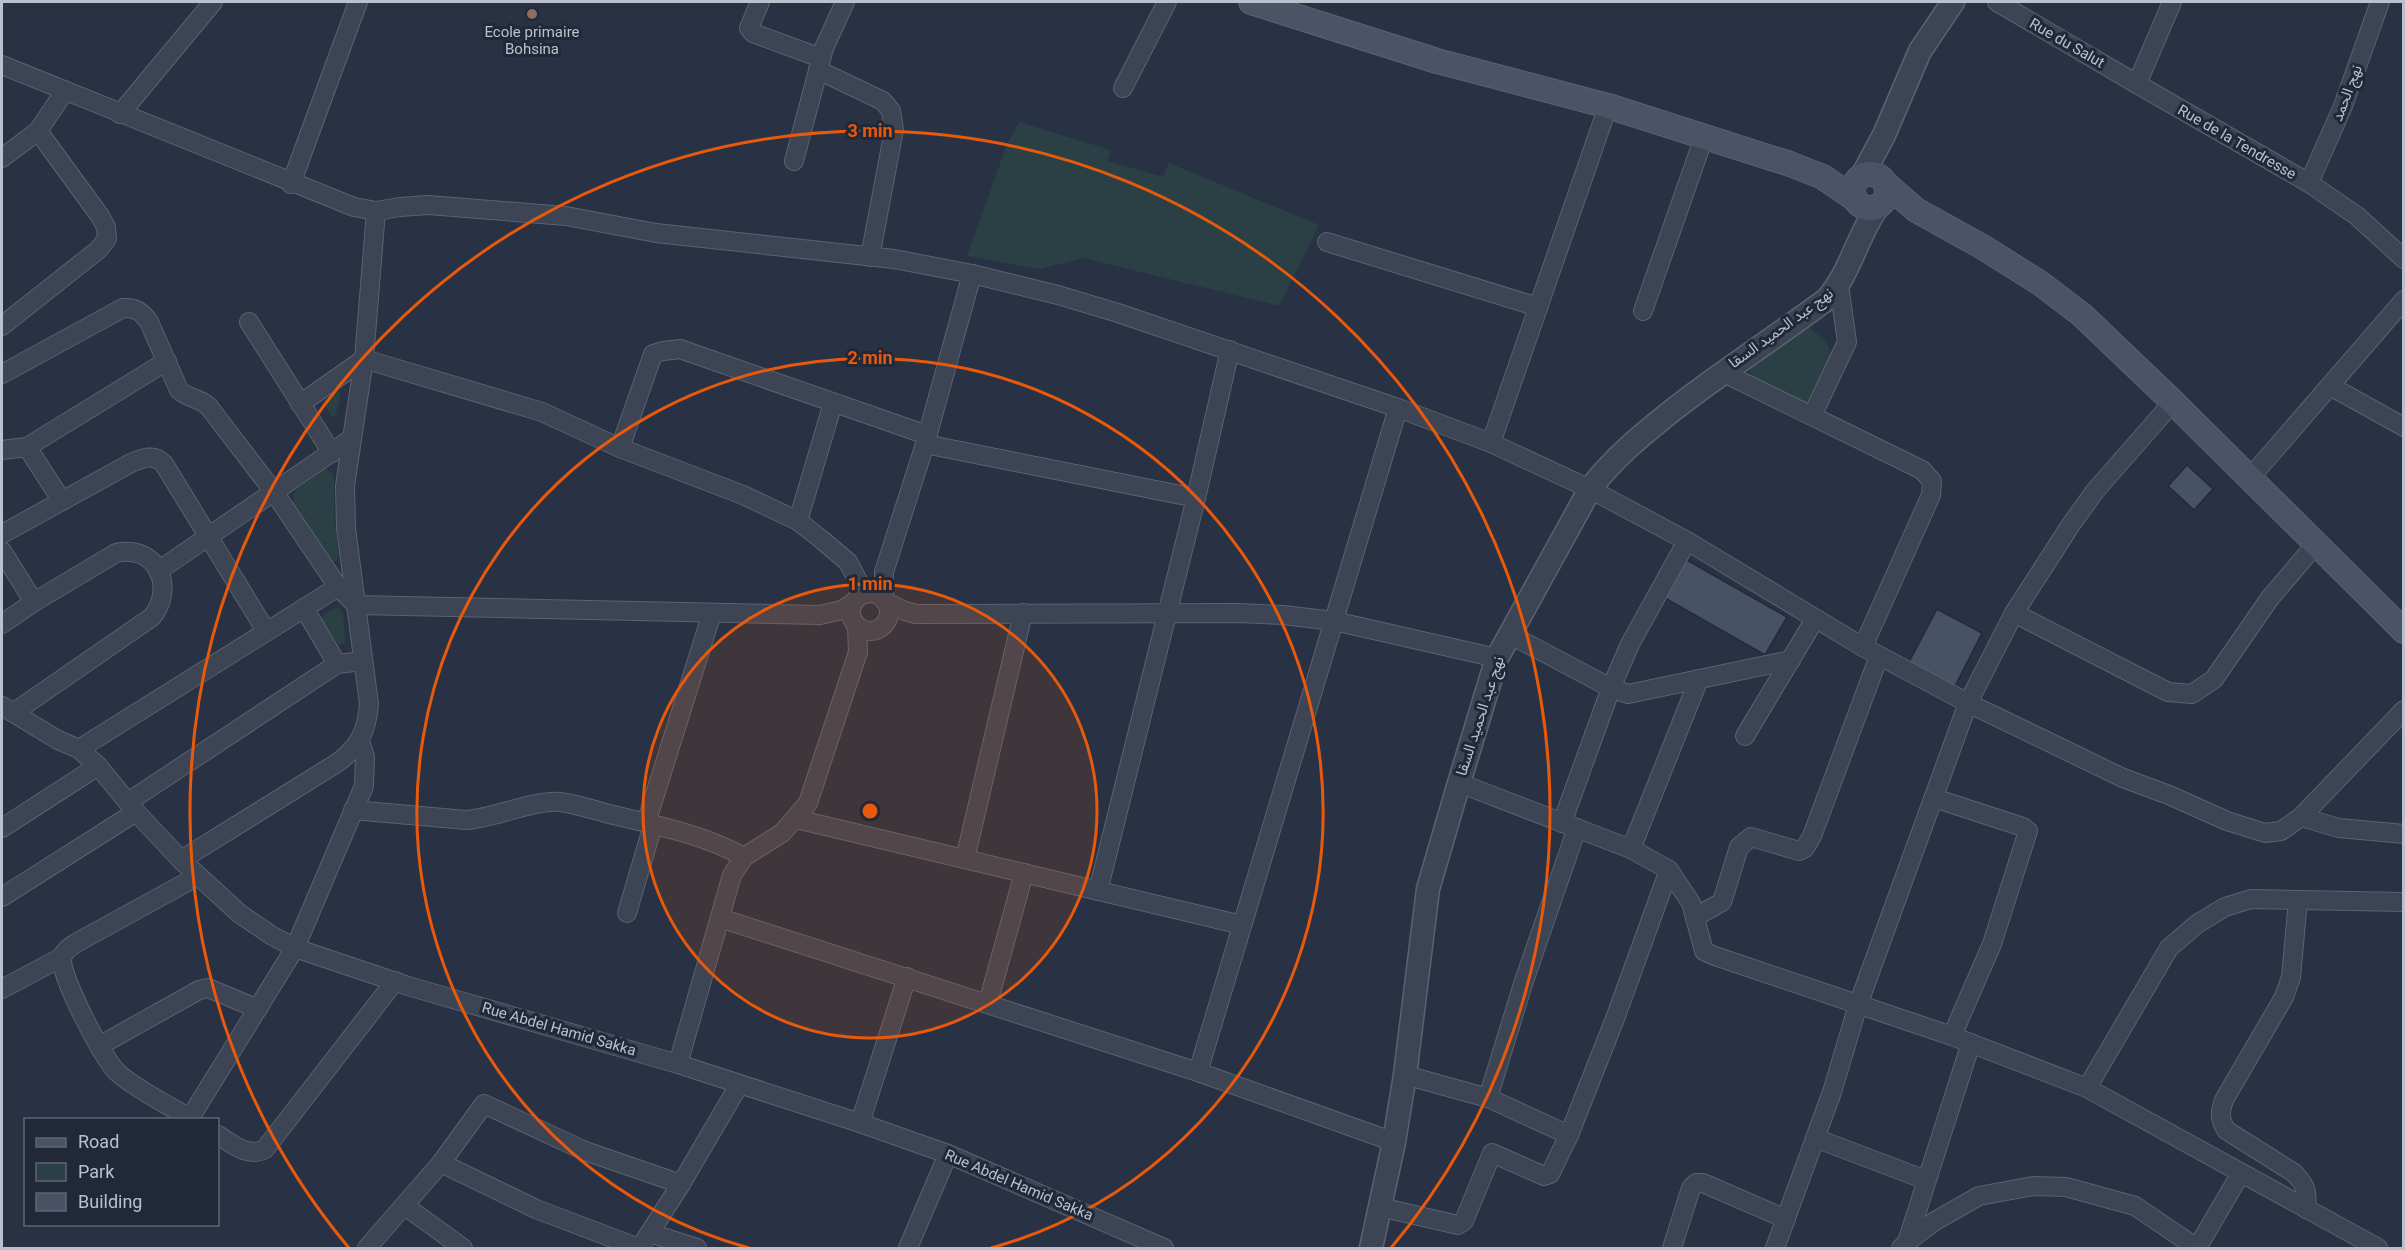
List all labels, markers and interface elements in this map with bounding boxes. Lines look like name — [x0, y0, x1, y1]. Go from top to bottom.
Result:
marker: Ecole primaire Bohsina — [525, 7, 539, 21]
street label: Rue du Salut — [2026, 14, 2108, 72]
place label: Ecole primaire Bohsina — [484, 23, 580, 58]
street label: نهج الحمد — [2328, 62, 2369, 125]
street label: Rue de la Tendresse — [2175, 101, 2299, 183]
text: 3 min — [847, 120, 893, 141]
street label: نهج عبد الحميد السقا — [1725, 284, 1838, 374]
text: 2 min — [847, 347, 893, 368]
text: 1 min — [847, 573, 893, 594]
street label: نهج عبد الحميد السقا — [1452, 654, 1511, 779]
centre of rings — [860, 801, 880, 821]
street label: Rue Abdel Hamid Sakka — [480, 998, 638, 1060]
legend — [24, 1118, 219, 1226]
text: Road — [78, 1131, 119, 1152]
street label: Rue Abdel Hamid Sakka — [942, 1146, 1096, 1224]
text: Park — [78, 1161, 115, 1182]
text: Building — [78, 1191, 142, 1212]

